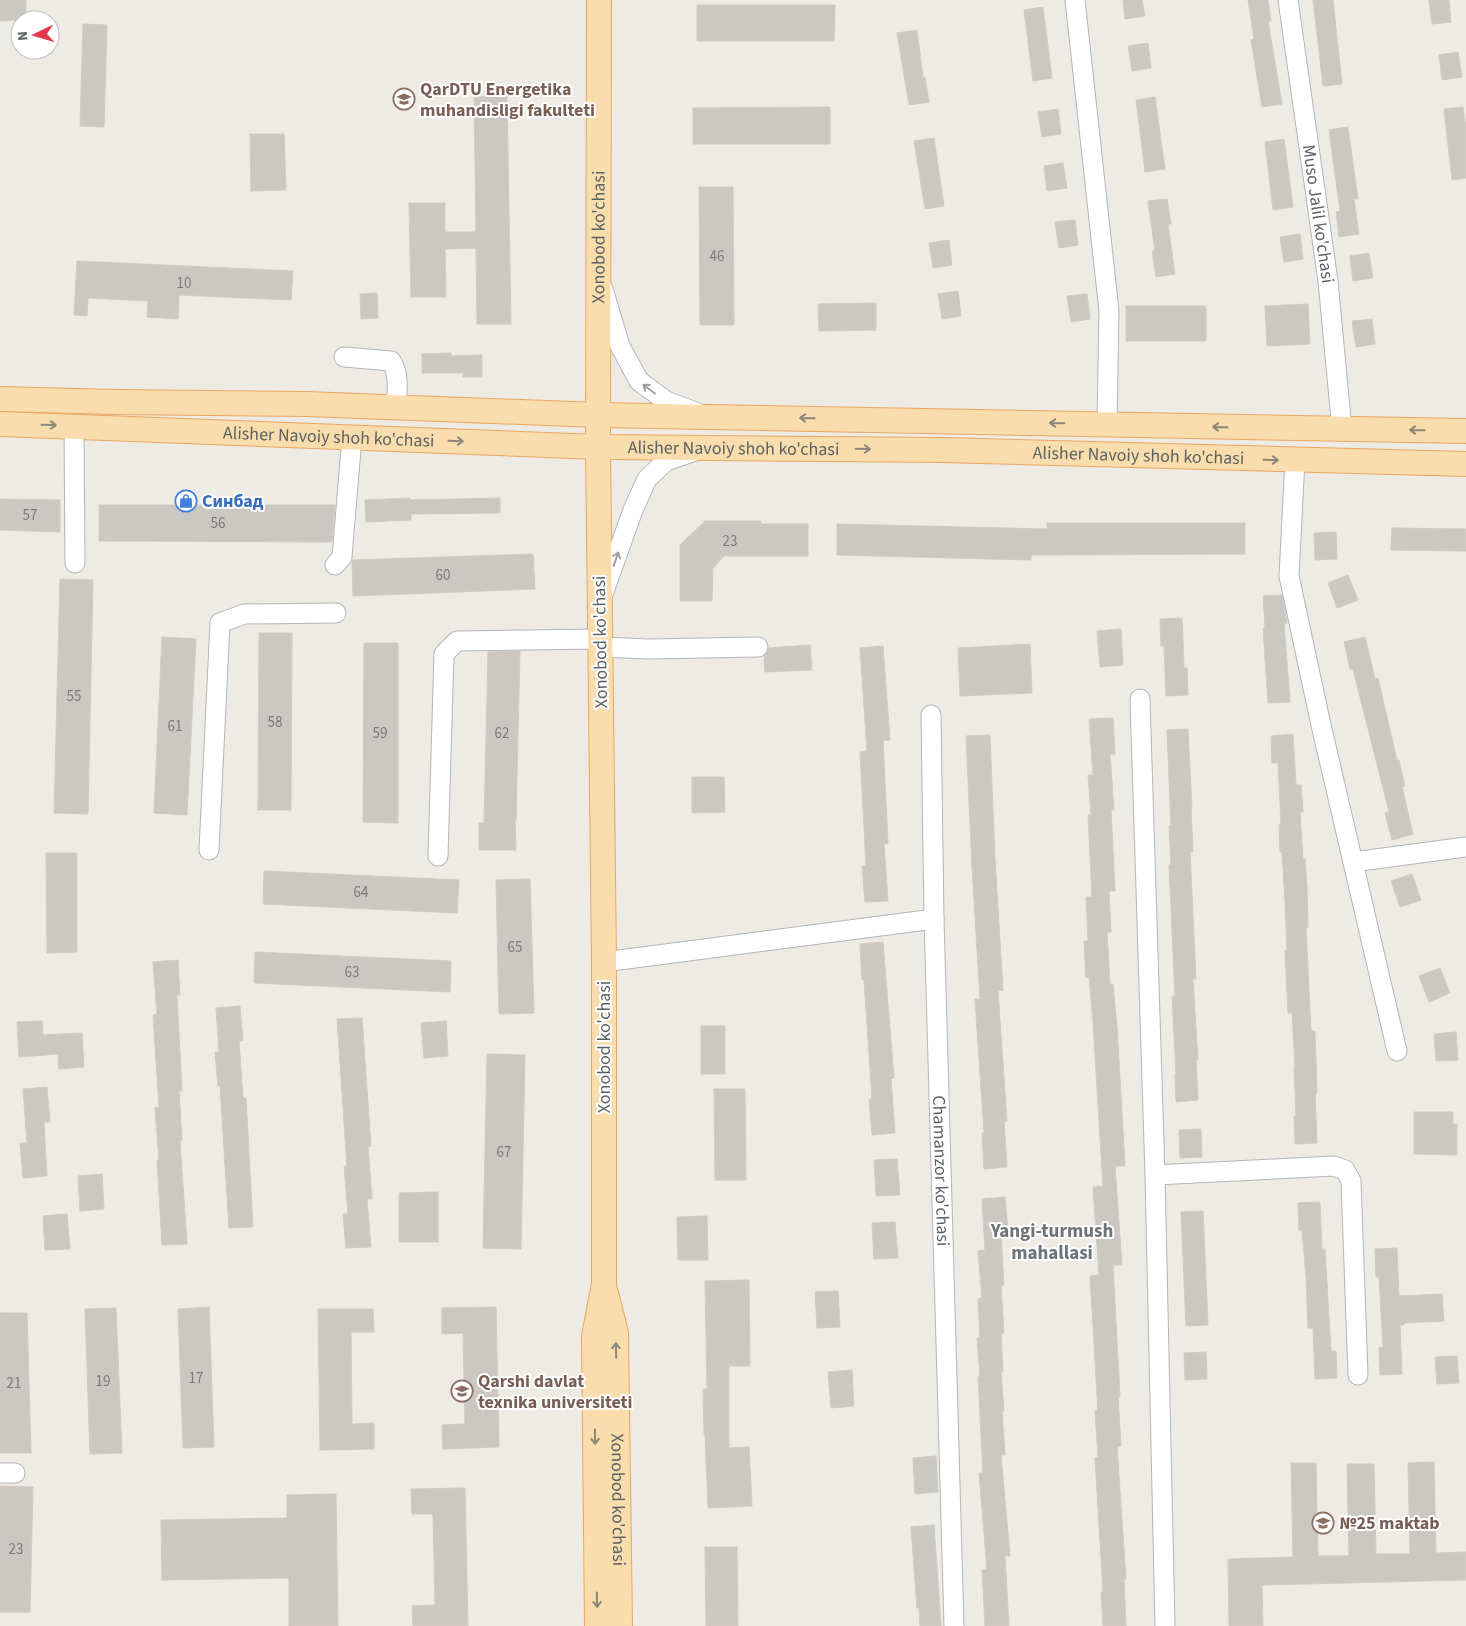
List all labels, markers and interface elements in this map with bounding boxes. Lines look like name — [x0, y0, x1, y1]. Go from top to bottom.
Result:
north arrow — [10, 10, 60, 60]
text: N — [13, 31, 33, 42]
place label: QarDTU Energetika muhandisligi fakulteti — [420, 77, 595, 123]
school or university icon: QarDTU Energetika muhandisligi fakulteti — [392, 87, 416, 111]
street label: Muso Jalil ko'chasi — [1296, 143, 1340, 285]
street label: Xonobod ko'chasi — [586, 171, 612, 303]
house number: 46 — [710, 246, 724, 267]
house number: 10 — [177, 273, 191, 294]
one-way arrow — [642, 384, 656, 394]
one-way arrow — [800, 413, 816, 423]
one-way arrow — [1050, 418, 1066, 428]
one-way arrow — [40, 421, 56, 430]
street label: Alisher Navoiy shoh ko'chasi — [223, 421, 435, 454]
one-way arrow — [1212, 422, 1228, 432]
one-way arrow — [1410, 426, 1426, 435]
street label: Alisher Navoiy shoh ko'chasi — [628, 435, 839, 462]
one-way arrow — [448, 437, 464, 446]
street label: Alisher Navoiy shoh ko'chasi — [1032, 440, 1245, 471]
one-way arrow — [855, 444, 871, 454]
one-way arrow — [1262, 455, 1278, 464]
shop icon: Синбад — [174, 489, 198, 513]
place label: Синбад — [202, 489, 264, 514]
house number: 57 — [23, 505, 37, 526]
house number: 56 — [211, 513, 225, 534]
house number: 23 — [723, 531, 737, 552]
one-way arrow — [612, 551, 621, 567]
house number: 60 — [436, 565, 450, 586]
street label: Xonobod ko'chasi — [587, 575, 614, 708]
house number: 55 — [67, 686, 81, 707]
house number: 58 — [268, 712, 282, 733]
house number: 61 — [168, 716, 182, 737]
house number: 59 — [373, 723, 387, 744]
house number: 62 — [495, 723, 509, 744]
house number: 64 — [354, 882, 369, 903]
house number: 65 — [508, 937, 522, 958]
house number: 63 — [345, 962, 359, 983]
street label: Xonobod ko'chasi — [592, 981, 617, 1113]
street label: Chamanzor ko'chasi — [926, 1095, 955, 1247]
house number: 67 — [497, 1142, 511, 1163]
district label: Yangi-turmush mahallasi — [990, 1218, 1113, 1267]
one-way arrow — [611, 1342, 621, 1358]
house number: 17 — [189, 1368, 203, 1389]
place label: Qarshi davlat texnika universiteti — [478, 1369, 633, 1415]
house number: 19 — [96, 1371, 110, 1392]
house number: 21 — [7, 1373, 21, 1394]
school or university icon: Qarshi davlat texnika universiteti — [450, 1379, 474, 1403]
one-way arrow — [590, 1428, 600, 1445]
street label: Xonobod ko'chasi — [604, 1433, 631, 1566]
school or university icon: №25 maktab — [1311, 1511, 1335, 1535]
place label: №25 maktab — [1339, 1511, 1440, 1536]
house number: 23 — [9, 1539, 23, 1560]
one-way arrow — [592, 1591, 602, 1607]

